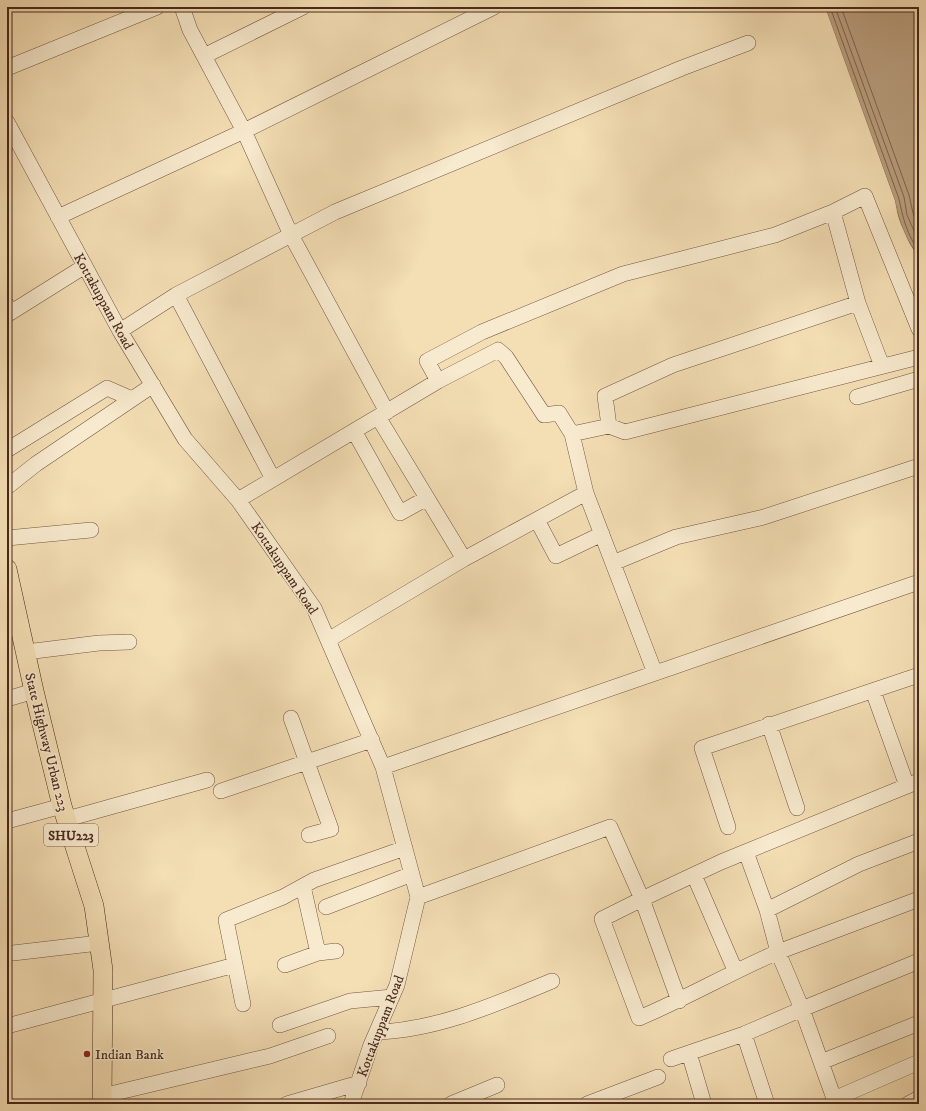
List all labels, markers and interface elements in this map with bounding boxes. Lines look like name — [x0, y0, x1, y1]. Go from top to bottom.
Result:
street label: Kottakuppam Road — [69, 250, 137, 353]
street label: Kottakuppam Road — [247, 519, 322, 618]
street label: State Highway Urban 223 — [20, 671, 72, 813]
road number: SHU223 — [44, 824, 98, 846]
street label: Kottakuppam Road — [353, 973, 409, 1080]
place label: Indian Bank — [95, 1046, 164, 1064]
marker: Indian Bank — [82, 1049, 92, 1059]

